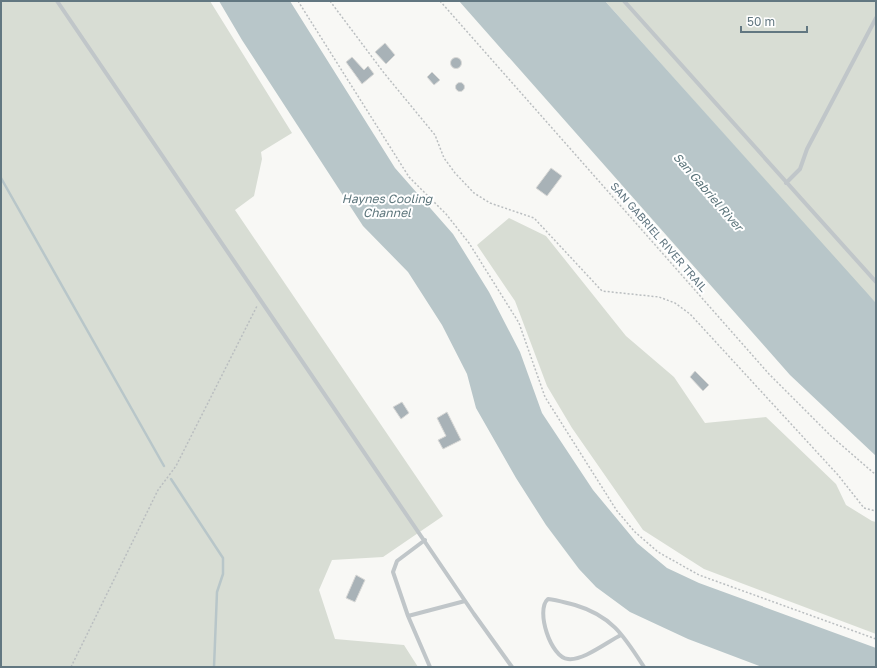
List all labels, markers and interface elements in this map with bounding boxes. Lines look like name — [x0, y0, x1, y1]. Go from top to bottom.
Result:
scale bar — [741, 8, 807, 34]
text: 50 m — [747, 14, 775, 29]
water label: San Gabriel River — [670, 150, 748, 236]
street label: SAN GABRIEL RIVER TRAIL — [608, 179, 711, 295]
water label: Haynes Cooling Channel — [342, 191, 434, 220]

